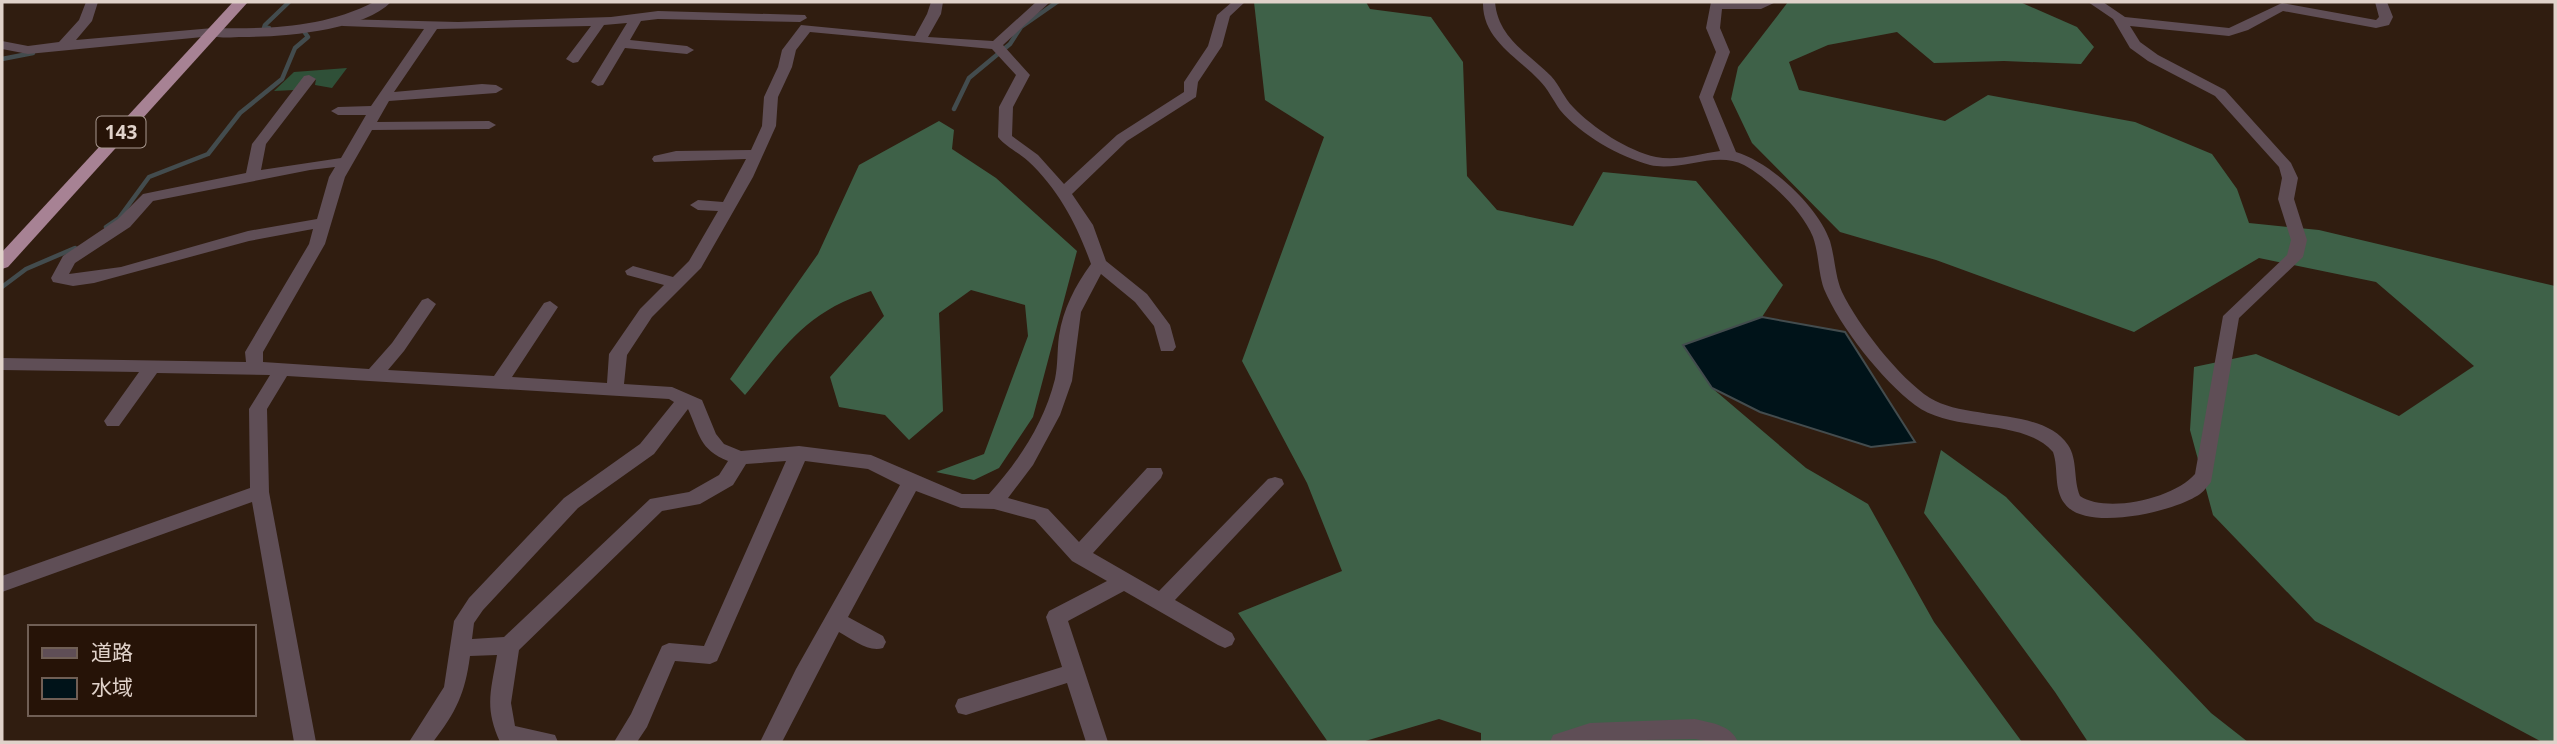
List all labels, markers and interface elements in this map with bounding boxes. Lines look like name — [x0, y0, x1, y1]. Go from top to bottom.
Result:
road number: 143 — [96, 116, 146, 148]
legend — [28, 625, 256, 716]
text: 道路 — [91, 638, 133, 666]
text: 水域 — [91, 673, 133, 701]

